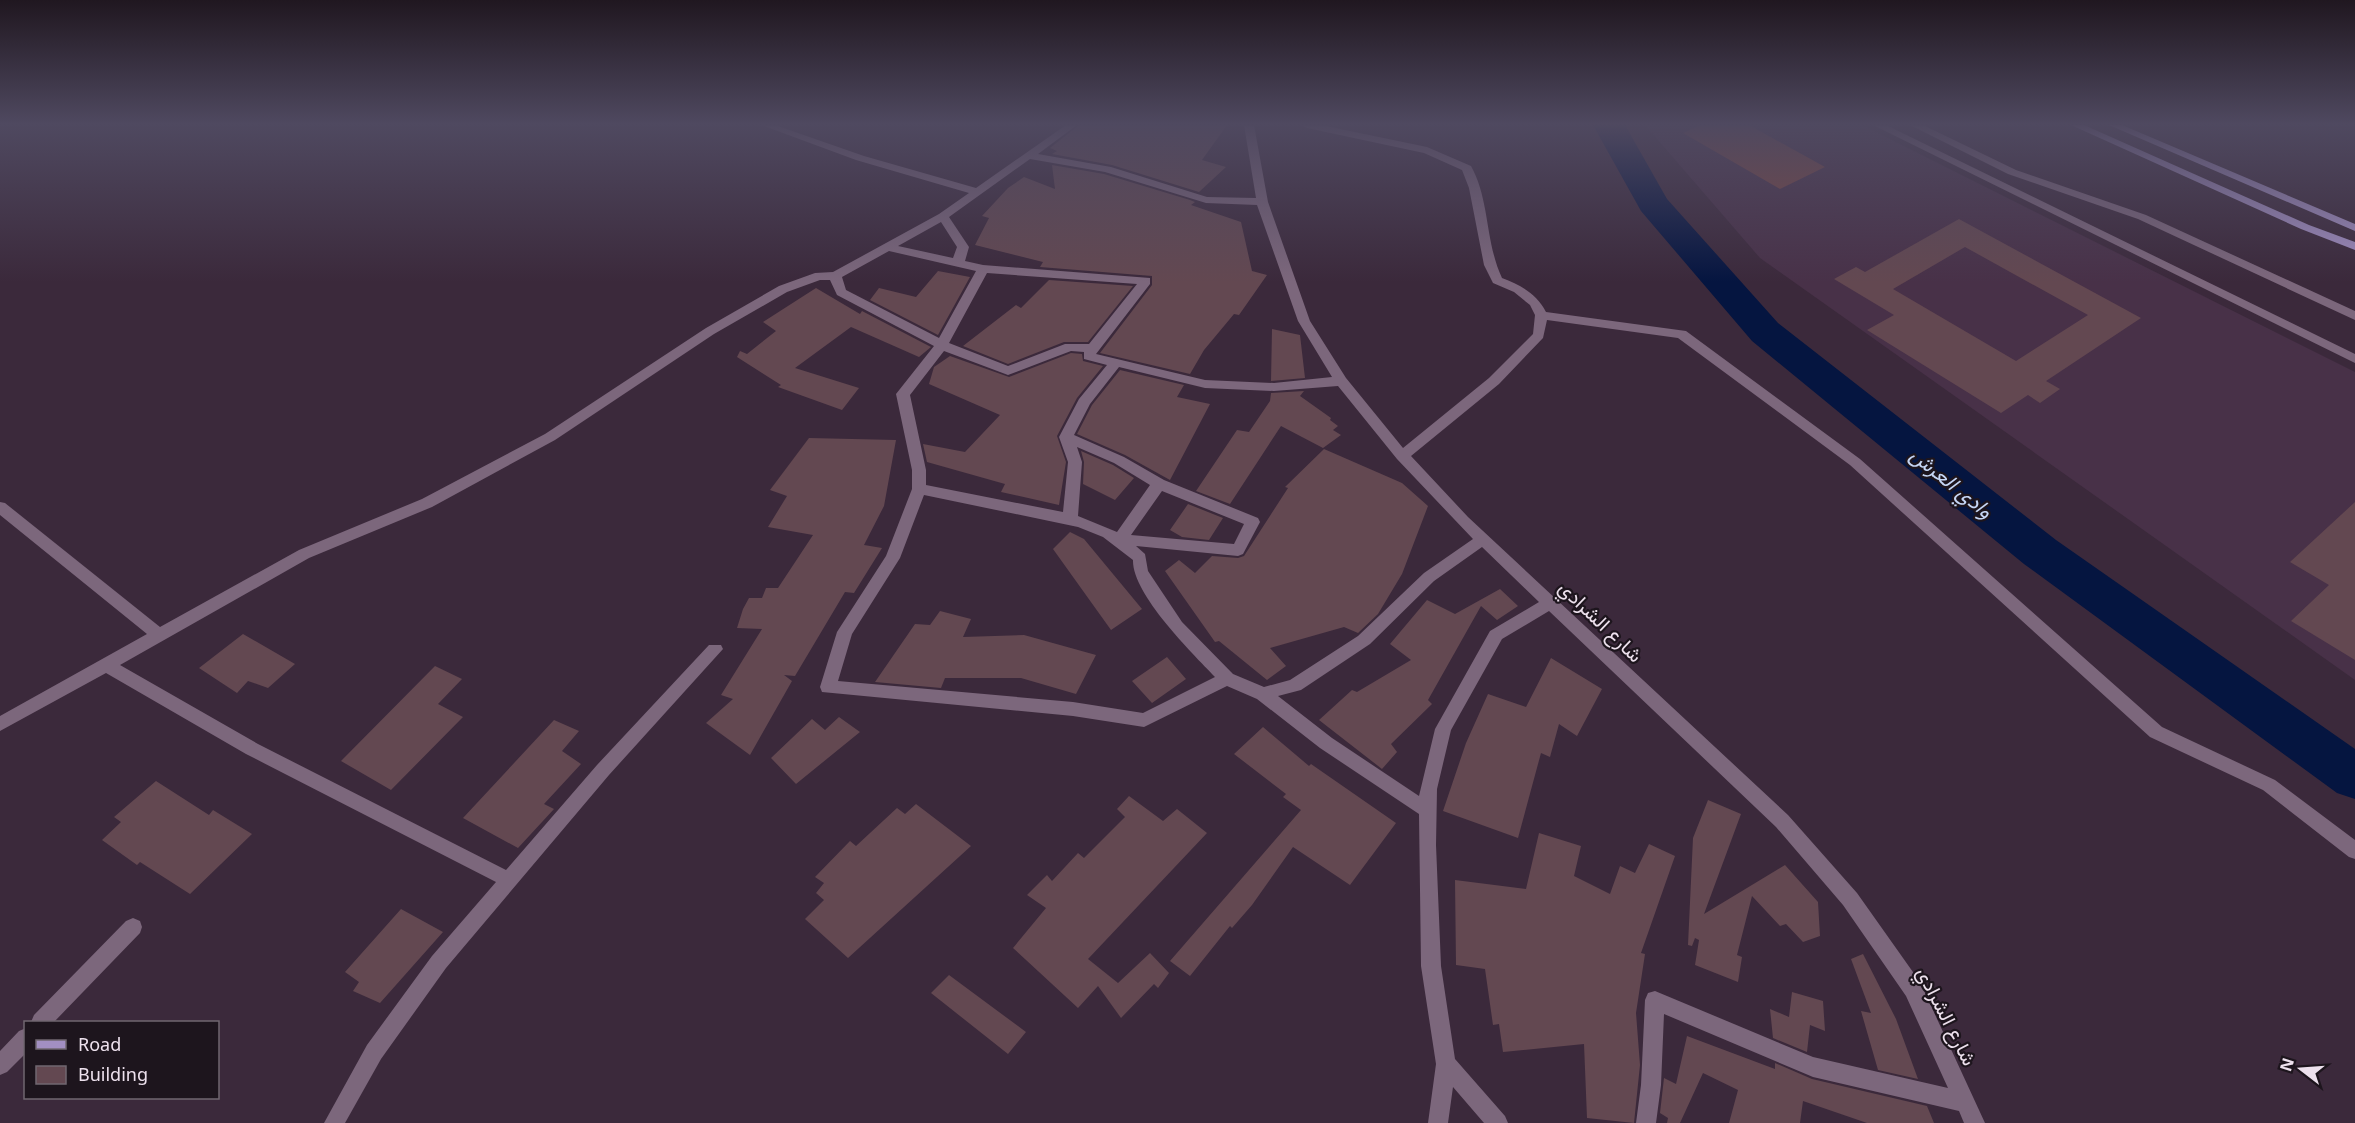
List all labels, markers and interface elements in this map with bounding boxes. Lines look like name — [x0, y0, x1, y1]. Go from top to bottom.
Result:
water label: وادي العرش — [1902, 440, 2000, 527]
street label: شارع الشرادي — [1550, 574, 1649, 671]
street label: شارع الشرادي — [1907, 962, 1983, 1072]
legend — [24, 1021, 219, 1099]
text: Road — [78, 1032, 121, 1056]
north arrow — [2271, 1039, 2331, 1099]
text: N — [2274, 1055, 2299, 1074]
text: Building — [78, 1062, 148, 1086]

